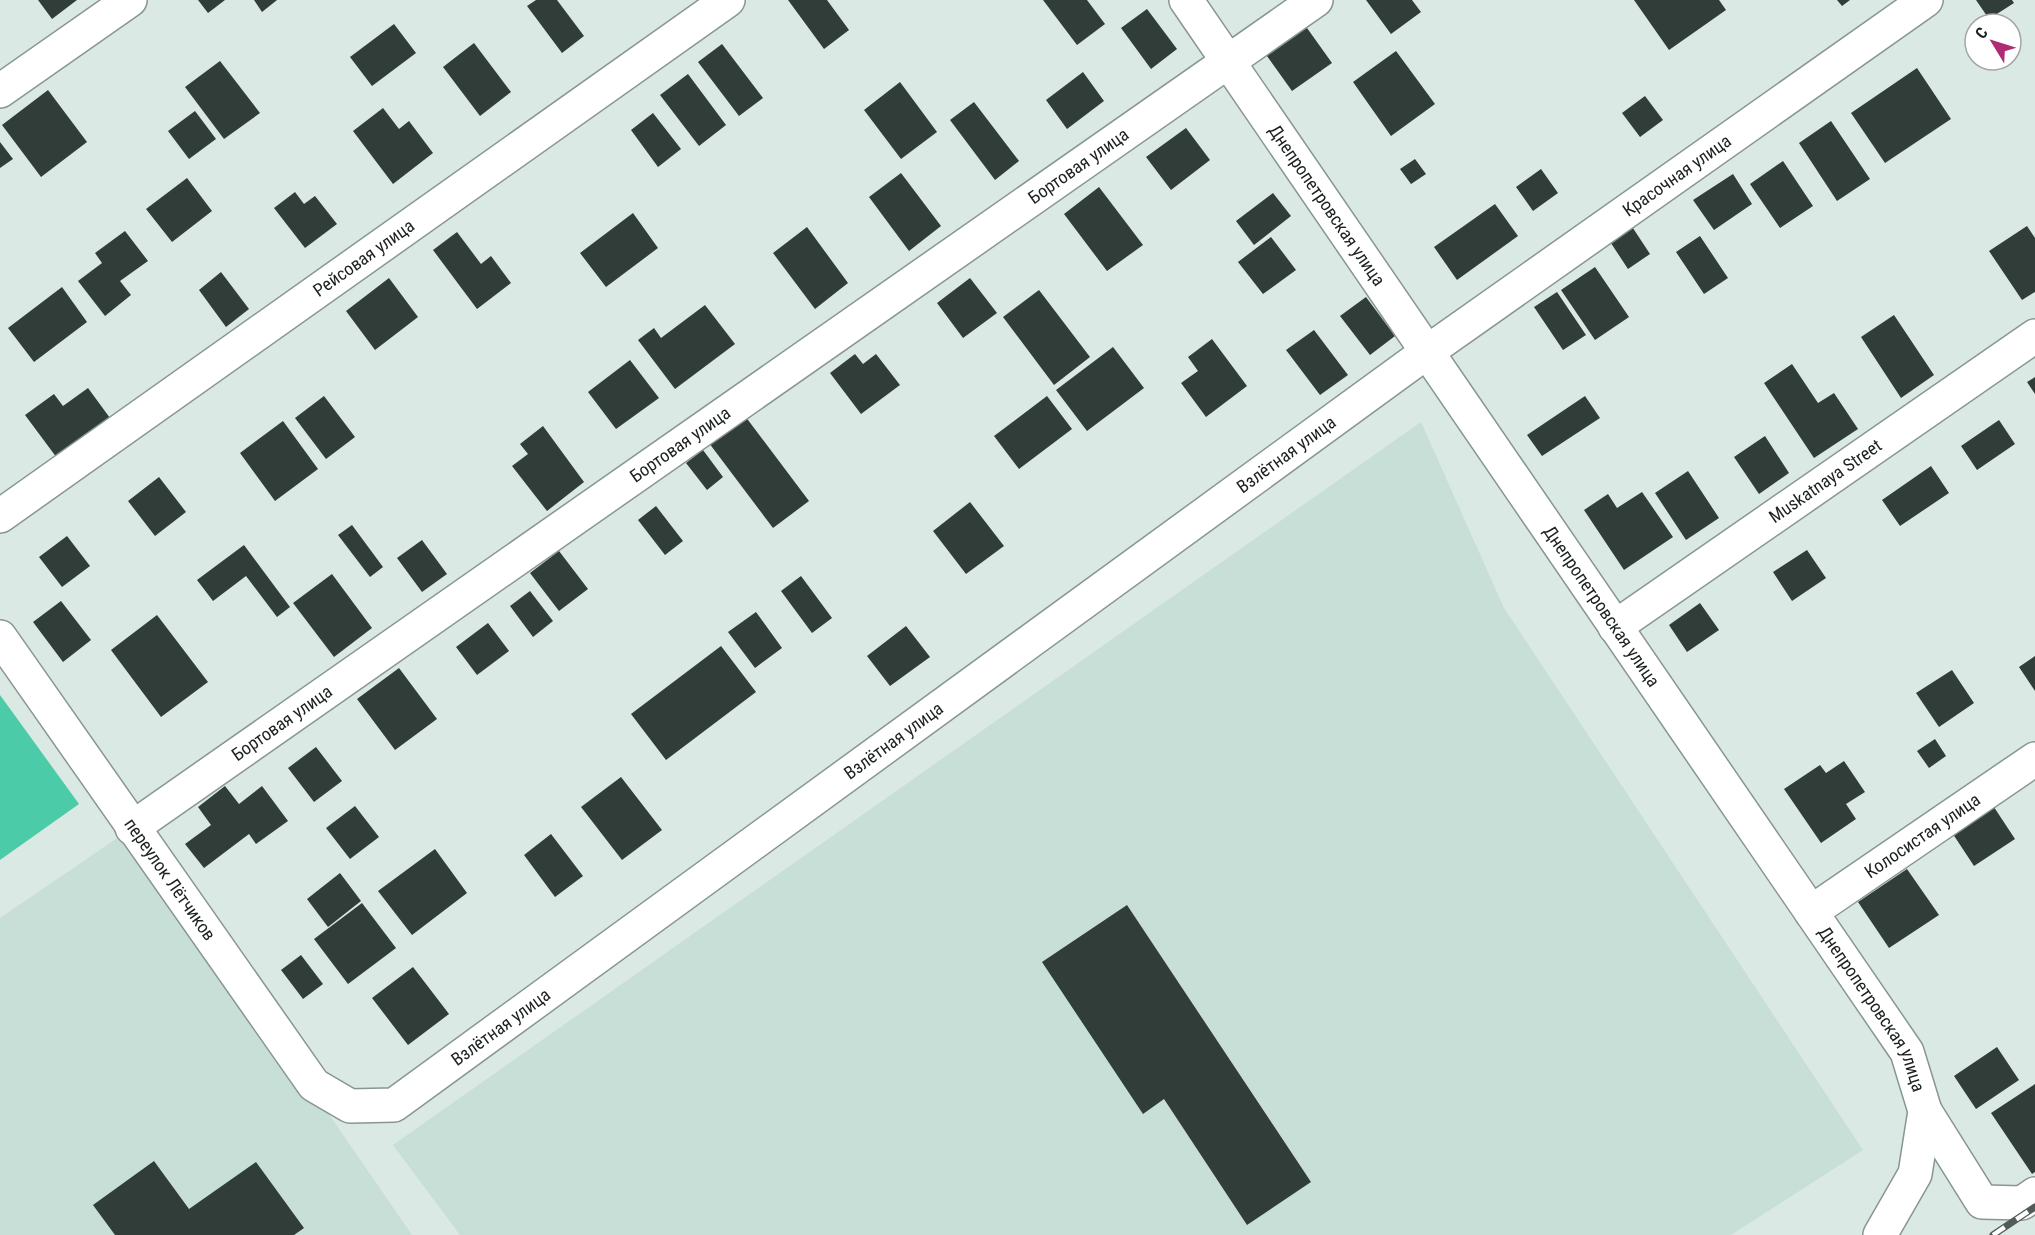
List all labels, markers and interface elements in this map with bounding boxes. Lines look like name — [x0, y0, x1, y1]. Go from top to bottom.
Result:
north arrow — [1963, 12, 2023, 72]
text: С — [1971, 24, 1992, 43]
street label: Днепропетровская улица — [1265, 120, 1390, 290]
street label: Бортовая улица — [1024, 123, 1132, 208]
street label: Красочная улица — [1618, 130, 1735, 221]
street label: Рейсовая улица — [309, 215, 418, 301]
street label: Бортовая улица — [626, 402, 734, 486]
street label: Взлётная улица — [1232, 411, 1340, 497]
street label: Muskatnaya Street — [1765, 435, 1885, 527]
street label: Днепропетровская улица — [1539, 521, 1665, 691]
street label: Бортовая улица — [227, 680, 336, 765]
street label: Взлётная улица — [840, 697, 947, 783]
street label: Колосистая улица — [1860, 789, 1984, 882]
street label: переулок Лётчиков — [120, 814, 220, 944]
street label: Днепропетровская улица — [1814, 922, 1929, 1094]
street label: Взлётная улица — [447, 984, 554, 1070]

